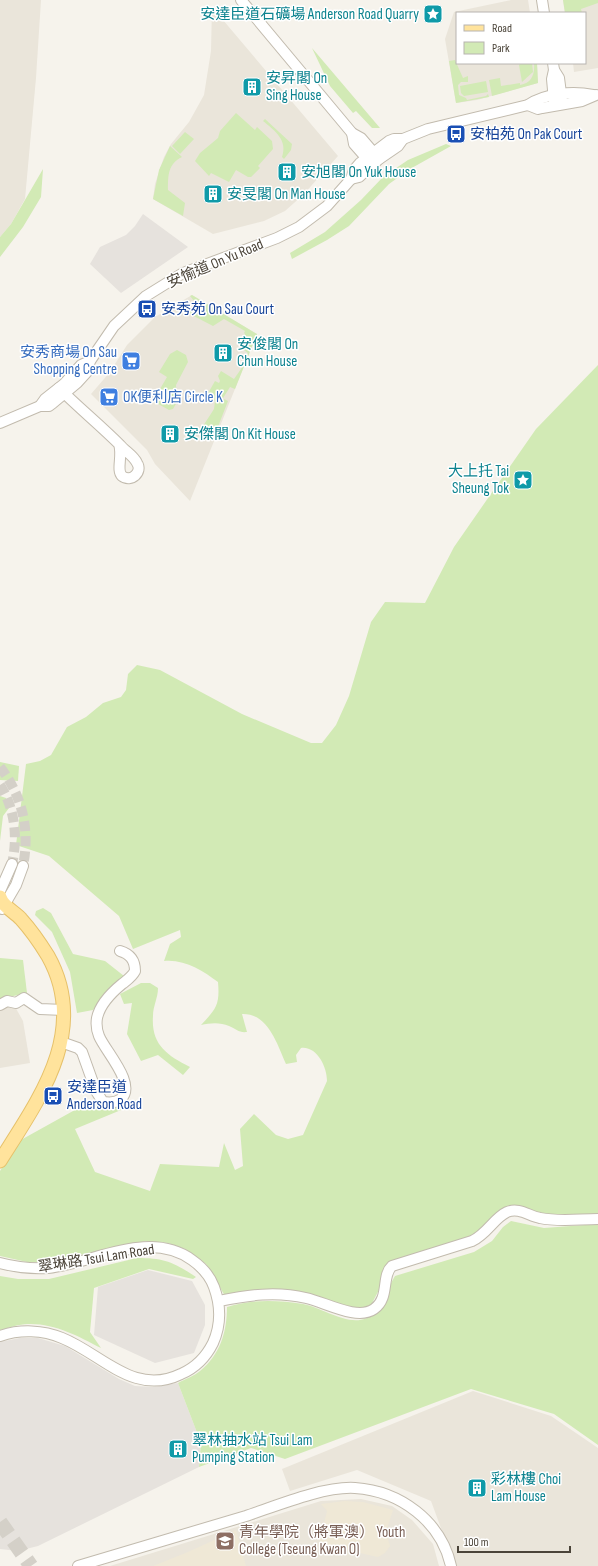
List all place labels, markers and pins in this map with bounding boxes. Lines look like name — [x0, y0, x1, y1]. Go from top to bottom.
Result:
place icon: 安達臣道石礦場 Anderson Road Quarry — [422, 3, 444, 25]
place label: 安達臣道石礦場 Anderson Road Quarry — [200, 5, 419, 24]
place label: 安昇閣 On Sing House — [266, 69, 327, 105]
building icon: 安昇閣 On Sing House — [241, 76, 263, 98]
bus stop icon: 安柏苑 On Pak Court — [445, 123, 467, 145]
place label: 安柏苑 On Pak Court — [470, 125, 583, 144]
building icon: 安旭閣 On Yuk House — [276, 161, 298, 183]
place label: 安旭閣 On Yuk House — [301, 163, 416, 182]
building icon: 安旻閣 On Man House — [202, 183, 224, 205]
place label: 安旻閣 On Man House — [227, 185, 346, 204]
bus stop icon: 安秀苑 On Sau Court — [136, 298, 158, 320]
place label: 安秀苑 On Sau Court — [161, 300, 275, 319]
place label: 安俊閣 On Chun House — [237, 335, 298, 371]
building icon: 安俊閣 On Chun House — [212, 342, 234, 364]
place label: 安秀商場 On Sau Shopping Centre — [20, 343, 117, 379]
supermarket icon: 安秀商場 On Sau Shopping Centre — [120, 350, 142, 372]
supermarket icon: OK便利店 Circle K — [98, 386, 120, 408]
place label: OK便利店 Circle K — [123, 388, 223, 407]
building icon: 安傑閣 On Kit House — [159, 423, 181, 445]
place label: 安傑閣 On Kit House — [184, 425, 296, 444]
place label: 大上托 Tai Sheung Tok — [448, 462, 509, 498]
place icon: 大上托 Tai Sheung Tok — [512, 469, 534, 491]
place label: 安達臣道 Anderson Road — [66, 1078, 142, 1114]
bus stop icon: 安達臣道 Anderson Road — [42, 1085, 64, 1107]
place label: 翠林抽水站 Tsui Lam Pumping Station — [192, 1431, 312, 1467]
building icon: 翠林抽水站 Tsui Lam Pumping Station — [167, 1438, 189, 1460]
place label: 彩林樓 Choi Lam House — [491, 1470, 561, 1506]
building icon: 彩林樓 Choi Lam House — [466, 1477, 488, 1499]
place label: 青年學院（將軍澳） Youth College (Tseung Kwan O) — [239, 1523, 405, 1559]
school or university icon: 青年學院（將軍澳） Youth College (Tseung Kwan O) — [214, 1530, 236, 1552]

